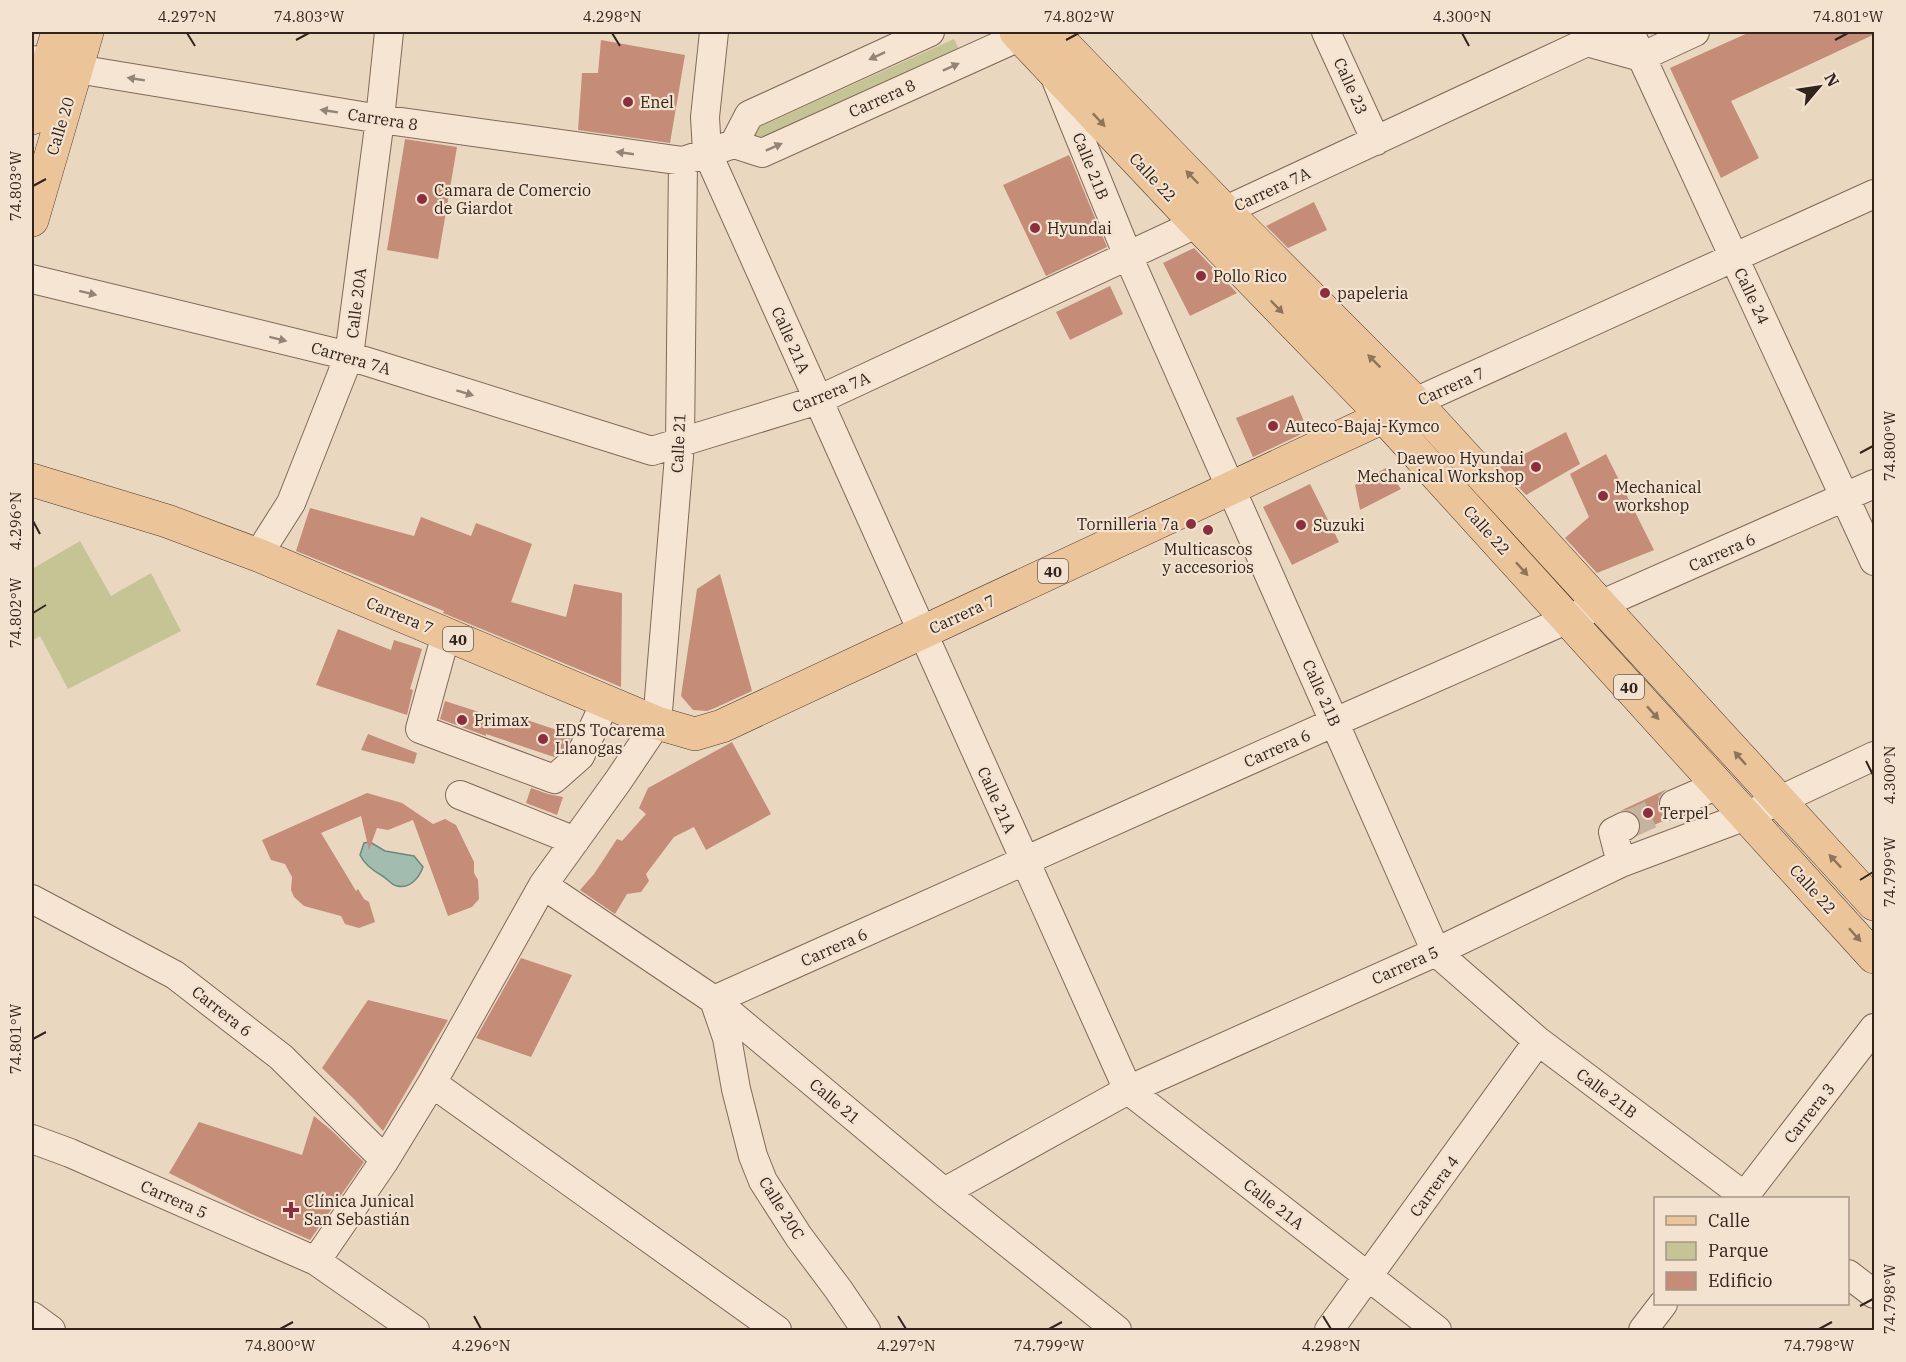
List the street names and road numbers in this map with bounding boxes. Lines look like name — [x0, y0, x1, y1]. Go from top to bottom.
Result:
street label: Calle 23 — [1330, 54, 1372, 118]
street label: Carrera 8 — [846, 74, 918, 122]
street label: Calle 20 — [42, 94, 78, 158]
street label: Carrera 8 — [346, 104, 420, 134]
street label: Calle 21B — [1068, 129, 1114, 203]
street label: Calle 22 — [1125, 148, 1181, 206]
street label: Carrera 7A — [1231, 163, 1313, 215]
street label: Calle 24 — [1730, 265, 1774, 327]
street label: Calle 20A — [342, 267, 370, 339]
street label: Calle 21A — [767, 303, 815, 377]
street label: Carrera 7A — [309, 337, 393, 379]
street label: Carrera 7 — [1415, 362, 1487, 410]
street label: Carrera 7A — [789, 367, 873, 417]
street label: Calle 21 — [666, 412, 690, 474]
street label: Calle 22 — [1459, 501, 1515, 559]
street label: Carrera 6 — [1686, 528, 1758, 576]
road number: 40 — [1038, 559, 1068, 583]
street label: Carrera 7 — [926, 590, 998, 638]
street label: Carrera 7 — [363, 592, 437, 638]
road number: 40 — [443, 627, 473, 651]
street label: Calle 21B — [1298, 657, 1346, 729]
road number: 40 — [1614, 675, 1644, 699]
street label: Carrera 6 — [1241, 724, 1313, 772]
street label: Calle 21A — [973, 763, 1021, 837]
street label: Calle 22 — [1785, 860, 1841, 918]
street label: Carrera 6 — [798, 923, 870, 971]
street label: Carrera 5 — [1369, 941, 1441, 989]
street label: Carrera 6 — [188, 981, 256, 1041]
street label: Calle 21B — [1573, 1064, 1641, 1122]
street label: Calle 21 — [806, 1074, 864, 1128]
street label: Carrera 3 — [1779, 1079, 1839, 1147]
street label: Carrera 4 — [1405, 1151, 1463, 1221]
street label: Calle 20C — [755, 1173, 809, 1243]
street label: Calle 21A — [1240, 1174, 1308, 1234]
street label: Carrera 5 — [138, 1175, 210, 1223]

